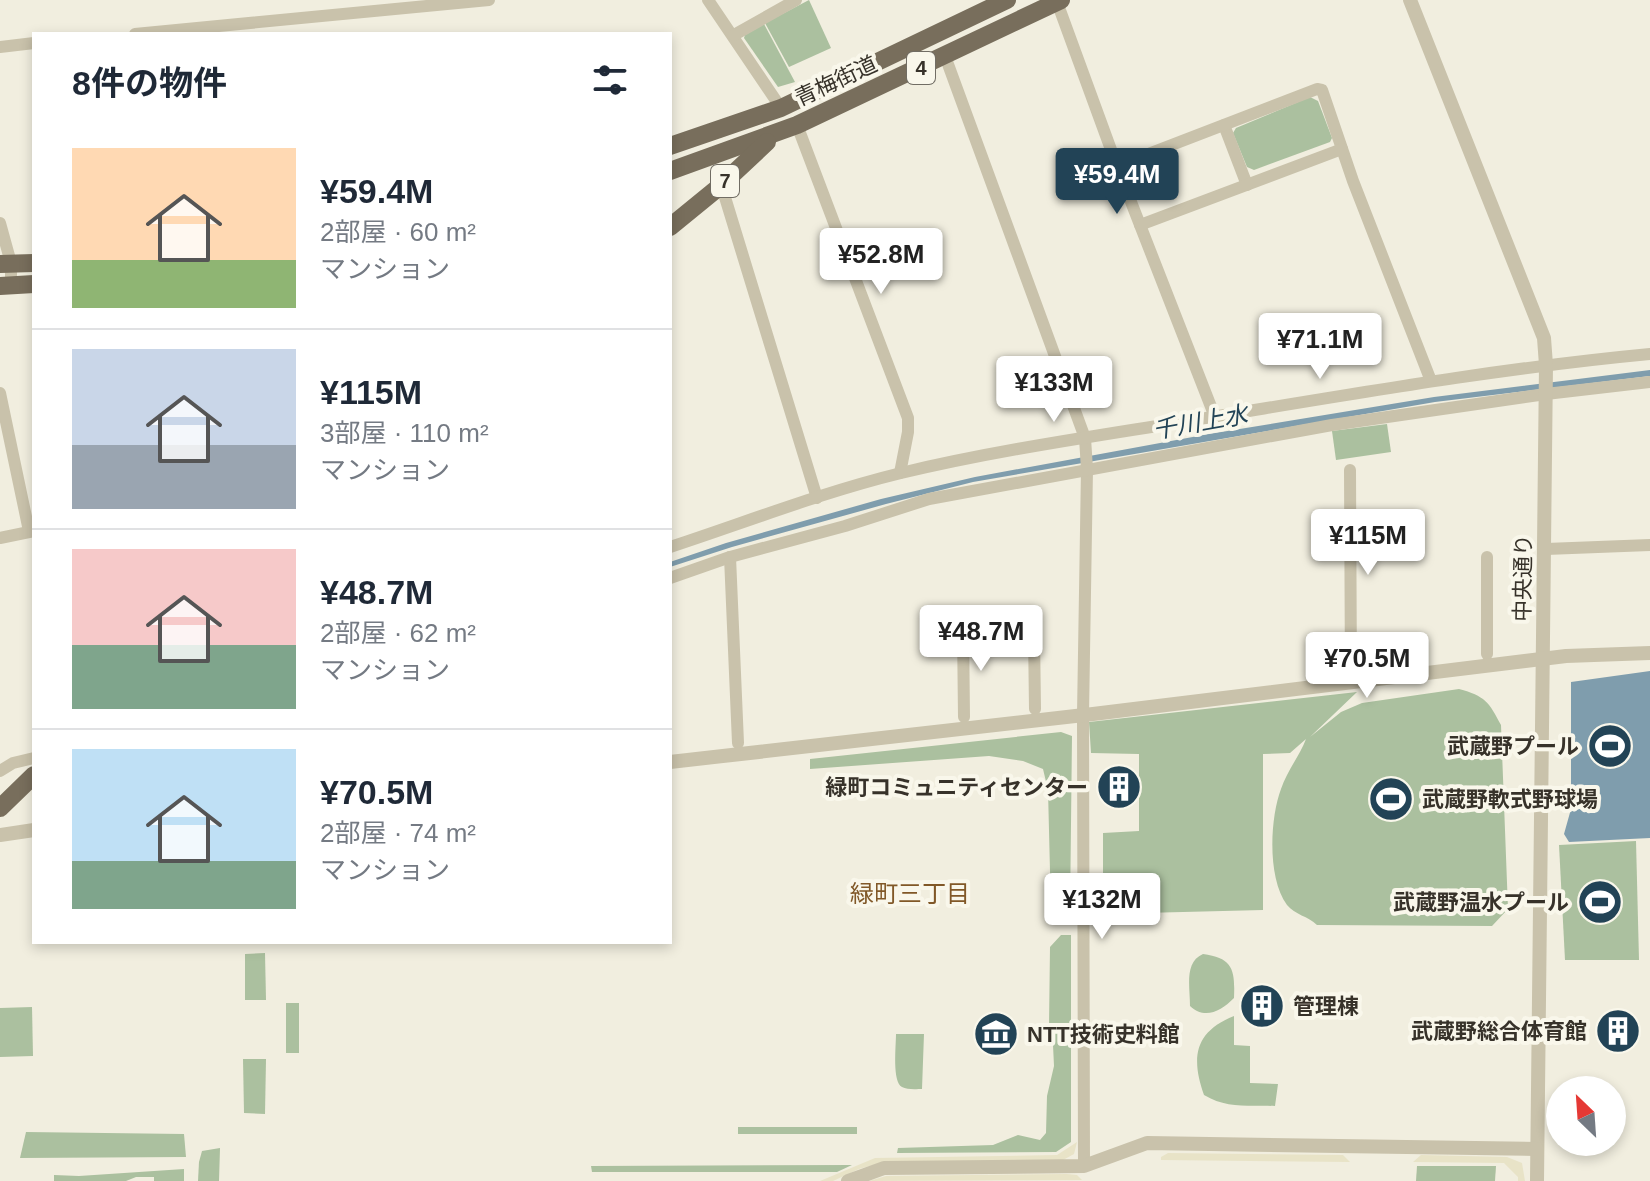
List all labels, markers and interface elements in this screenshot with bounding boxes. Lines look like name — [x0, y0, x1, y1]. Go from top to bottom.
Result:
street label: 青梅街道 — [791, 51, 881, 111]
road number: 4 — [907, 52, 935, 84]
icon: filters — [588, 58, 632, 102]
text: 8件の物件 — [72, 64, 227, 102]
pin: ¥59.4M — [1052, 148, 1182, 216]
text: ¥59.4M — [1074, 159, 1160, 189]
road number: 7 — [711, 165, 739, 197]
text: ¥59.4M — [320, 172, 433, 210]
icon: home — [136, 180, 232, 276]
text: 2部屋 · 60 m² — [320, 217, 476, 247]
pin: ¥52.8M — [816, 228, 946, 296]
text: ¥52.8M — [838, 239, 924, 269]
text: マンション — [320, 254, 450, 284]
pin: ¥71.1M — [1255, 313, 1385, 381]
text: ¥71.1M — [1277, 324, 1363, 354]
pin: ¥133M — [998, 356, 1110, 424]
text: ¥133M — [1014, 367, 1094, 397]
text: ¥115M — [320, 373, 422, 411]
icon: home — [136, 381, 232, 477]
water label: 千川上水 — [1150, 400, 1253, 444]
text: 3部屋 · 110 m² — [320, 418, 489, 448]
text: マンション — [320, 455, 450, 485]
pin: ¥115M — [1312, 509, 1424, 577]
text: ¥115M — [1329, 520, 1407, 550]
street label: 中央通り — [1510, 534, 1536, 622]
text: ¥48.7M — [320, 573, 433, 611]
icon: home — [136, 581, 232, 677]
pin: ¥48.7M — [916, 605, 1046, 673]
text: ¥48.7M — [938, 616, 1024, 646]
text: 2部屋 · 62 m² — [320, 618, 476, 648]
pin: ¥70.5M — [1302, 632, 1432, 700]
text: ¥70.5M — [1324, 643, 1410, 673]
text: マンション — [320, 655, 450, 685]
sports icon: 武蔵野プール — [1586, 722, 1634, 770]
place label: 武蔵野プール — [1447, 734, 1579, 759]
building icon: 緑町コミュニティセンター — [1095, 763, 1143, 811]
text: ¥70.5M — [320, 773, 433, 811]
place label: 緑町コミュニティセンター — [825, 775, 1088, 800]
sports icon: 武蔵野軟式野球場 — [1367, 775, 1415, 823]
icon: home — [136, 781, 232, 877]
place label: 武蔵野軟式野球場 — [1422, 787, 1598, 812]
text: 2部屋 · 74 m² — [320, 818, 476, 848]
text: マンション — [320, 855, 450, 885]
pin: ¥132M — [1046, 873, 1158, 941]
sports icon: 武蔵野温水プール — [1576, 878, 1624, 926]
district label: 緑町三丁目 — [850, 880, 970, 907]
text: ¥132M — [1062, 884, 1142, 914]
place label: 武蔵野温水プール — [1393, 890, 1569, 915]
building icon: 管理棟 — [1238, 982, 1286, 1030]
place label: 管理棟 — [1293, 994, 1359, 1019]
building icon: 武蔵野総合体育館 — [1594, 1007, 1642, 1055]
museum icon: NTT技術史料館 — [972, 1010, 1020, 1058]
place label: 武蔵野総合体育館 — [1411, 1019, 1587, 1044]
place label: NTT技術史料館 — [1027, 1022, 1180, 1047]
north arrow — [1546, 1076, 1626, 1156]
map controls — [1546, 1076, 1626, 1156]

